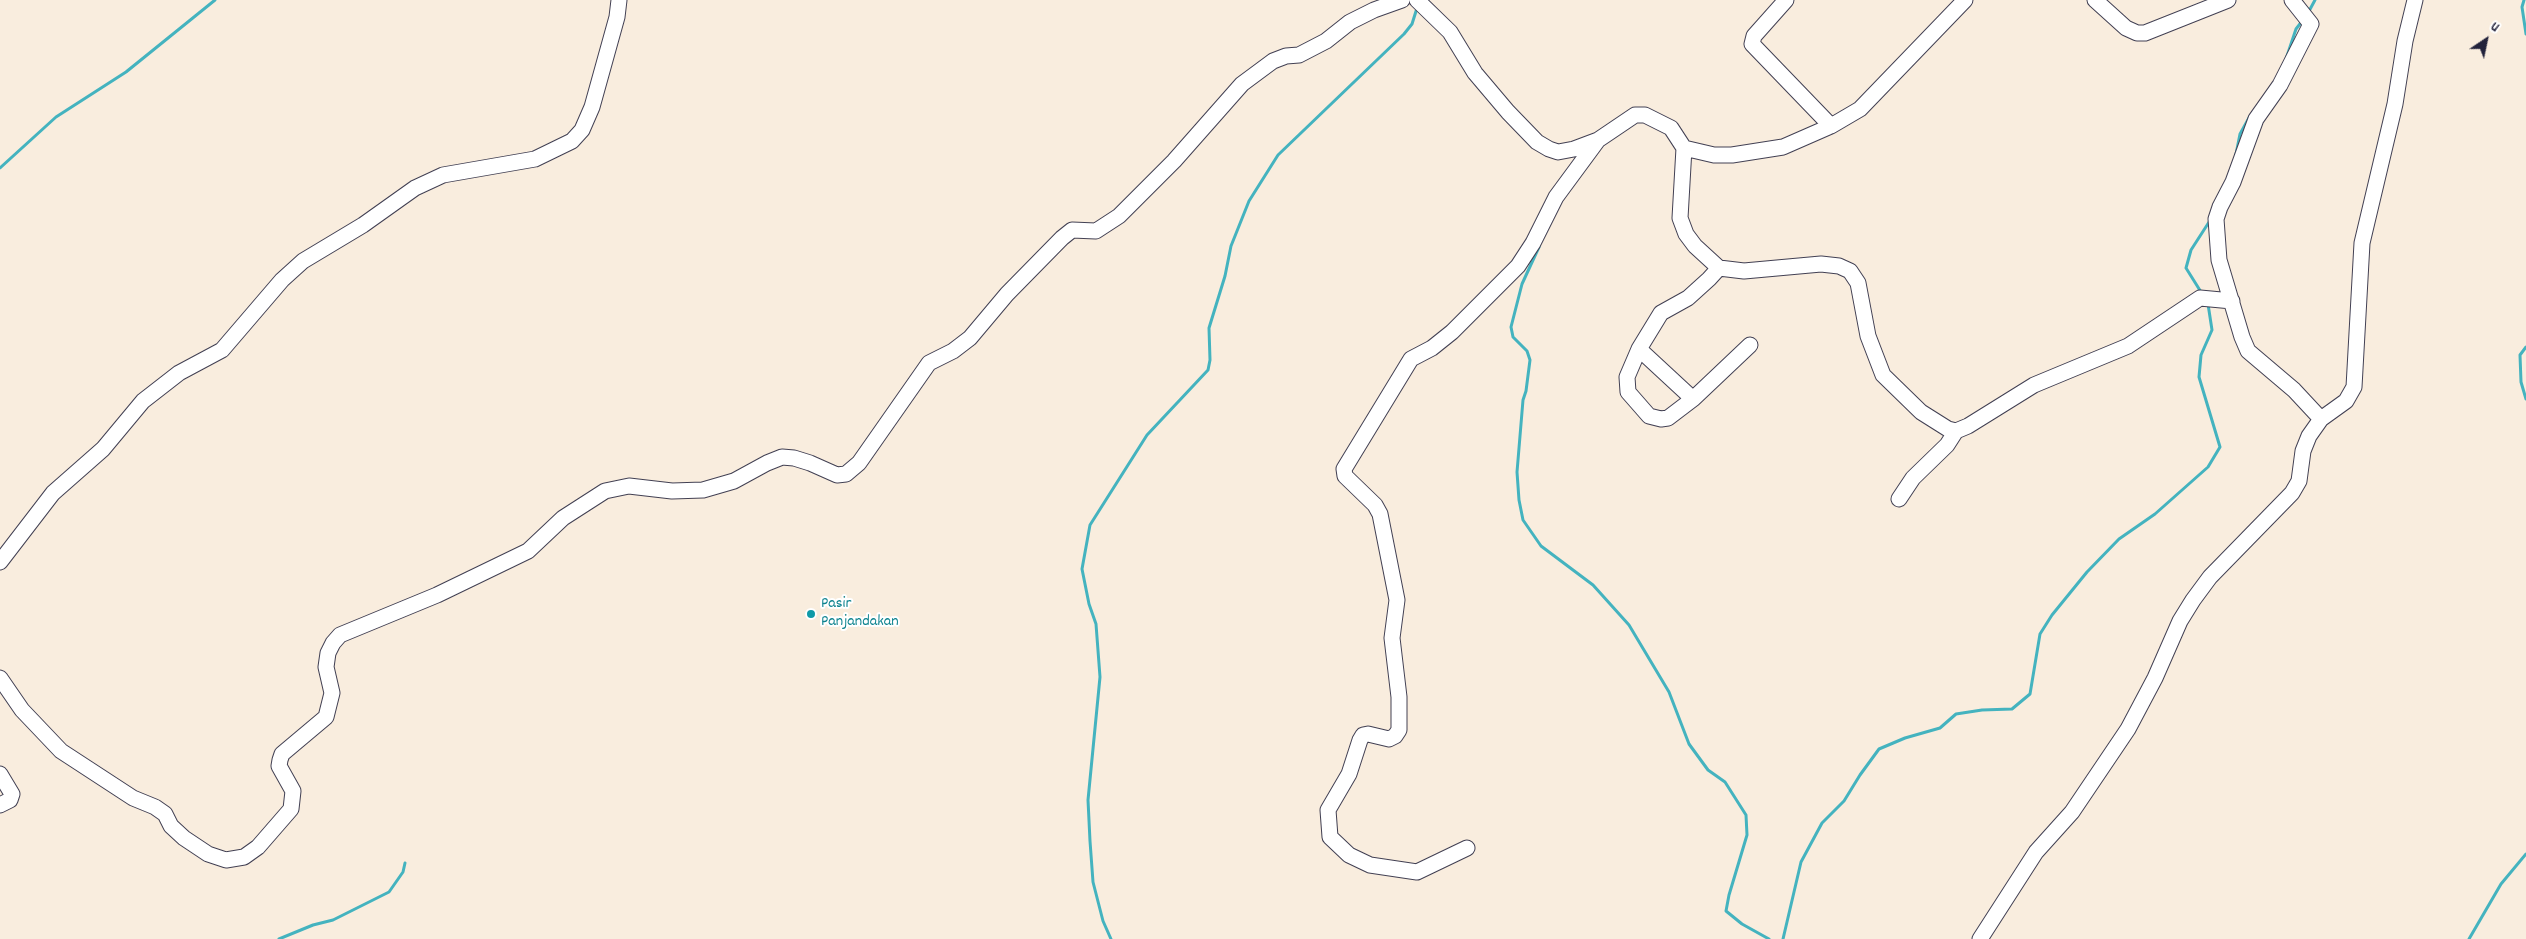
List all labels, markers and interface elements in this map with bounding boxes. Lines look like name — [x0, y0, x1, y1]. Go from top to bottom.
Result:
north arrow — [2461, 15, 2511, 65]
text: U — [2486, 17, 2503, 38]
place label: Pasir Panjandakan — [821, 595, 899, 633]
marker: Pasir Panjandakan — [805, 608, 817, 620]

